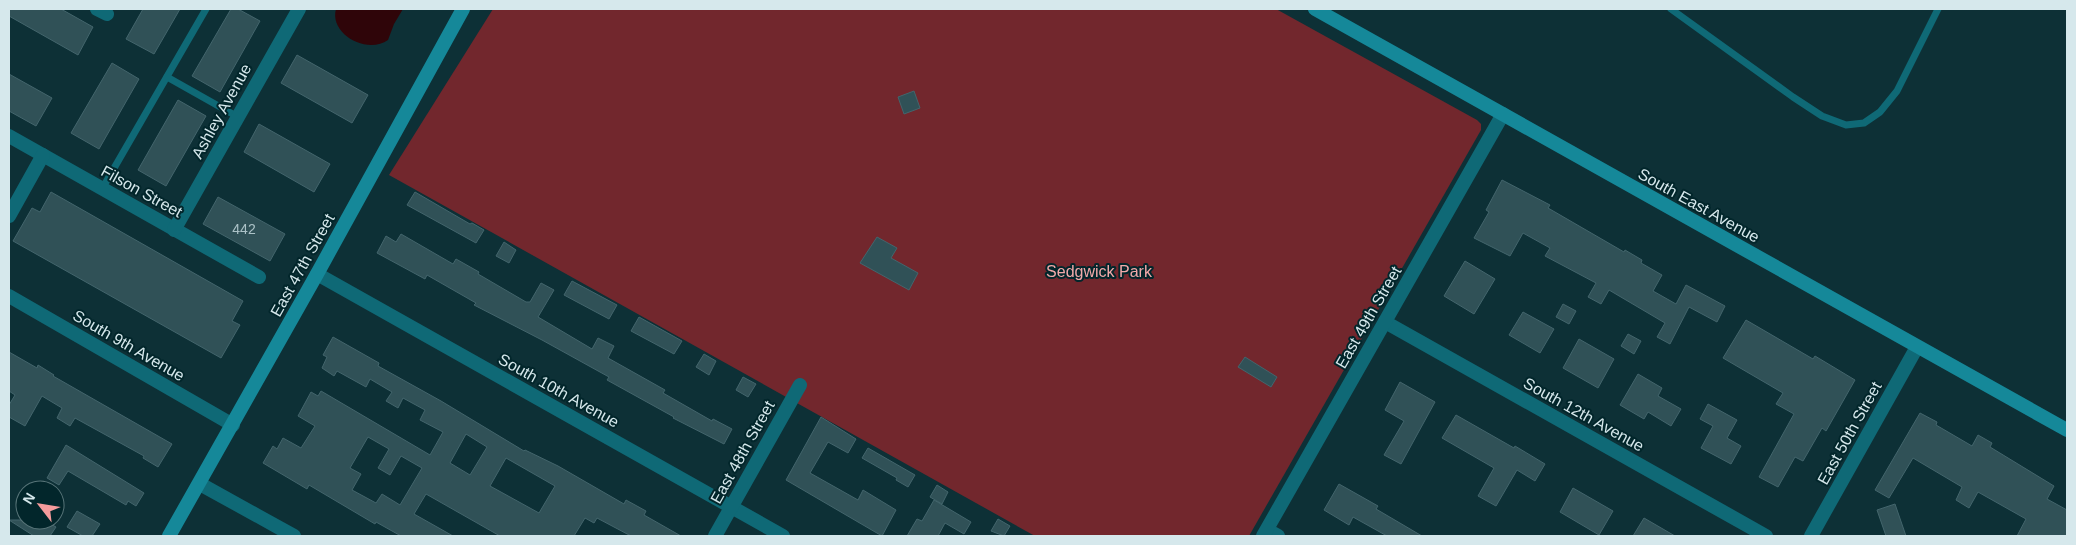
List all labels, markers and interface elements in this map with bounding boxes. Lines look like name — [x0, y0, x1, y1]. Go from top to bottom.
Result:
street label: Ashley Avenue — [188, 61, 255, 162]
street label: Filson Street — [98, 162, 186, 221]
street label: South East Avenue — [1635, 165, 1762, 246]
street label: East 47th Street — [267, 210, 338, 320]
house number: 442 — [232, 221, 256, 237]
park label: Sedgwick Park — [1046, 263, 1153, 280]
street label: East 49th Street — [1332, 263, 1405, 371]
street label: South 9th Avenue — [70, 307, 188, 384]
street label: South 10th Avenue — [496, 350, 622, 431]
street label: South 12th Avenue — [1521, 374, 1647, 455]
street label: East 50th Street — [1814, 378, 1885, 488]
street label: East 48th Street — [707, 397, 778, 507]
north arrow — [15, 480, 65, 530]
text: N — [19, 490, 38, 507]

